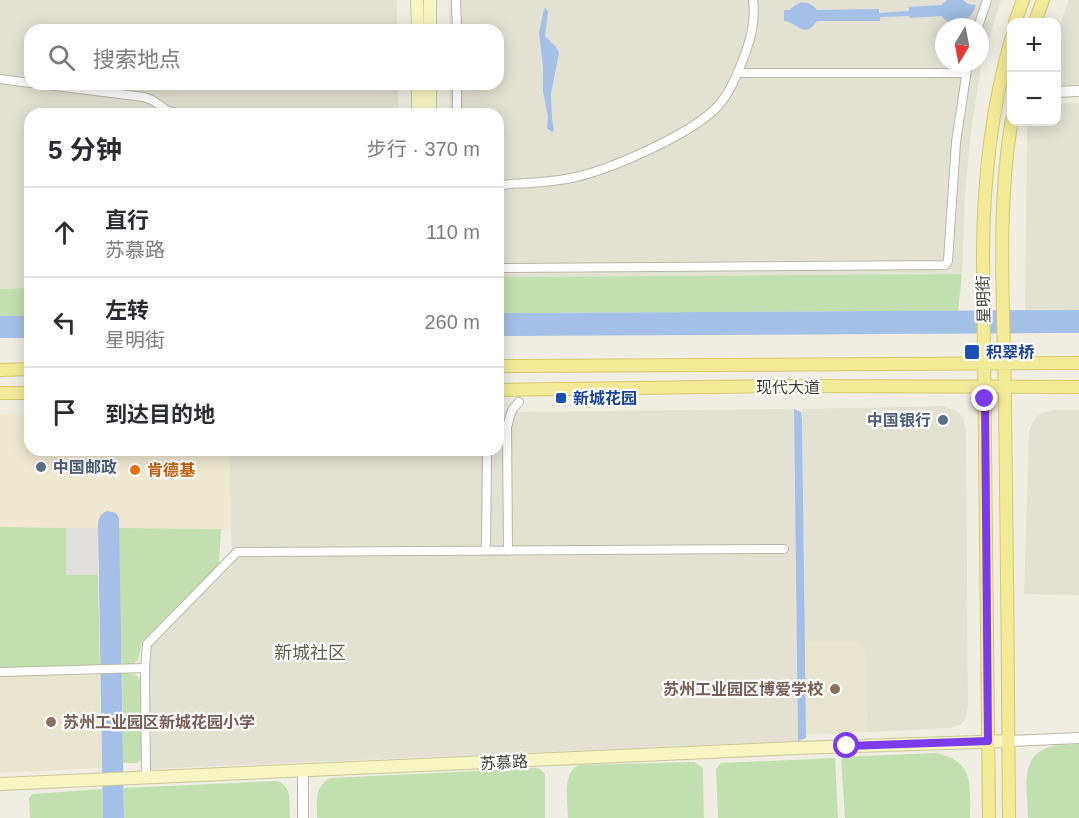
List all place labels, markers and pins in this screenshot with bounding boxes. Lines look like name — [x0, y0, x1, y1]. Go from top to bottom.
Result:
marker: 积翠桥 — [963, 343, 981, 361]
place label: 积翠桥 — [986, 344, 1035, 361]
place label: 新城花园 — [573, 389, 637, 407]
marker: 新城花园 — [554, 391, 568, 405]
place label: 中国银行 — [867, 412, 931, 429]
marker: 中国银行 — [936, 413, 950, 427]
place label: 中国邮政 — [53, 459, 117, 476]
marker: 中国邮政 — [34, 460, 48, 474]
place label: 肯德基 — [147, 461, 196, 479]
marker: 肯德基 — [128, 463, 142, 477]
place label: 苏州工业园区博爱学校 — [663, 680, 824, 698]
marker: 苏州工业园区博爱学校 — [828, 682, 842, 696]
place label: 苏州工业园区新城花园小学 — [63, 713, 255, 731]
marker: 苏州工业园区新城花园小学 — [44, 715, 58, 729]

